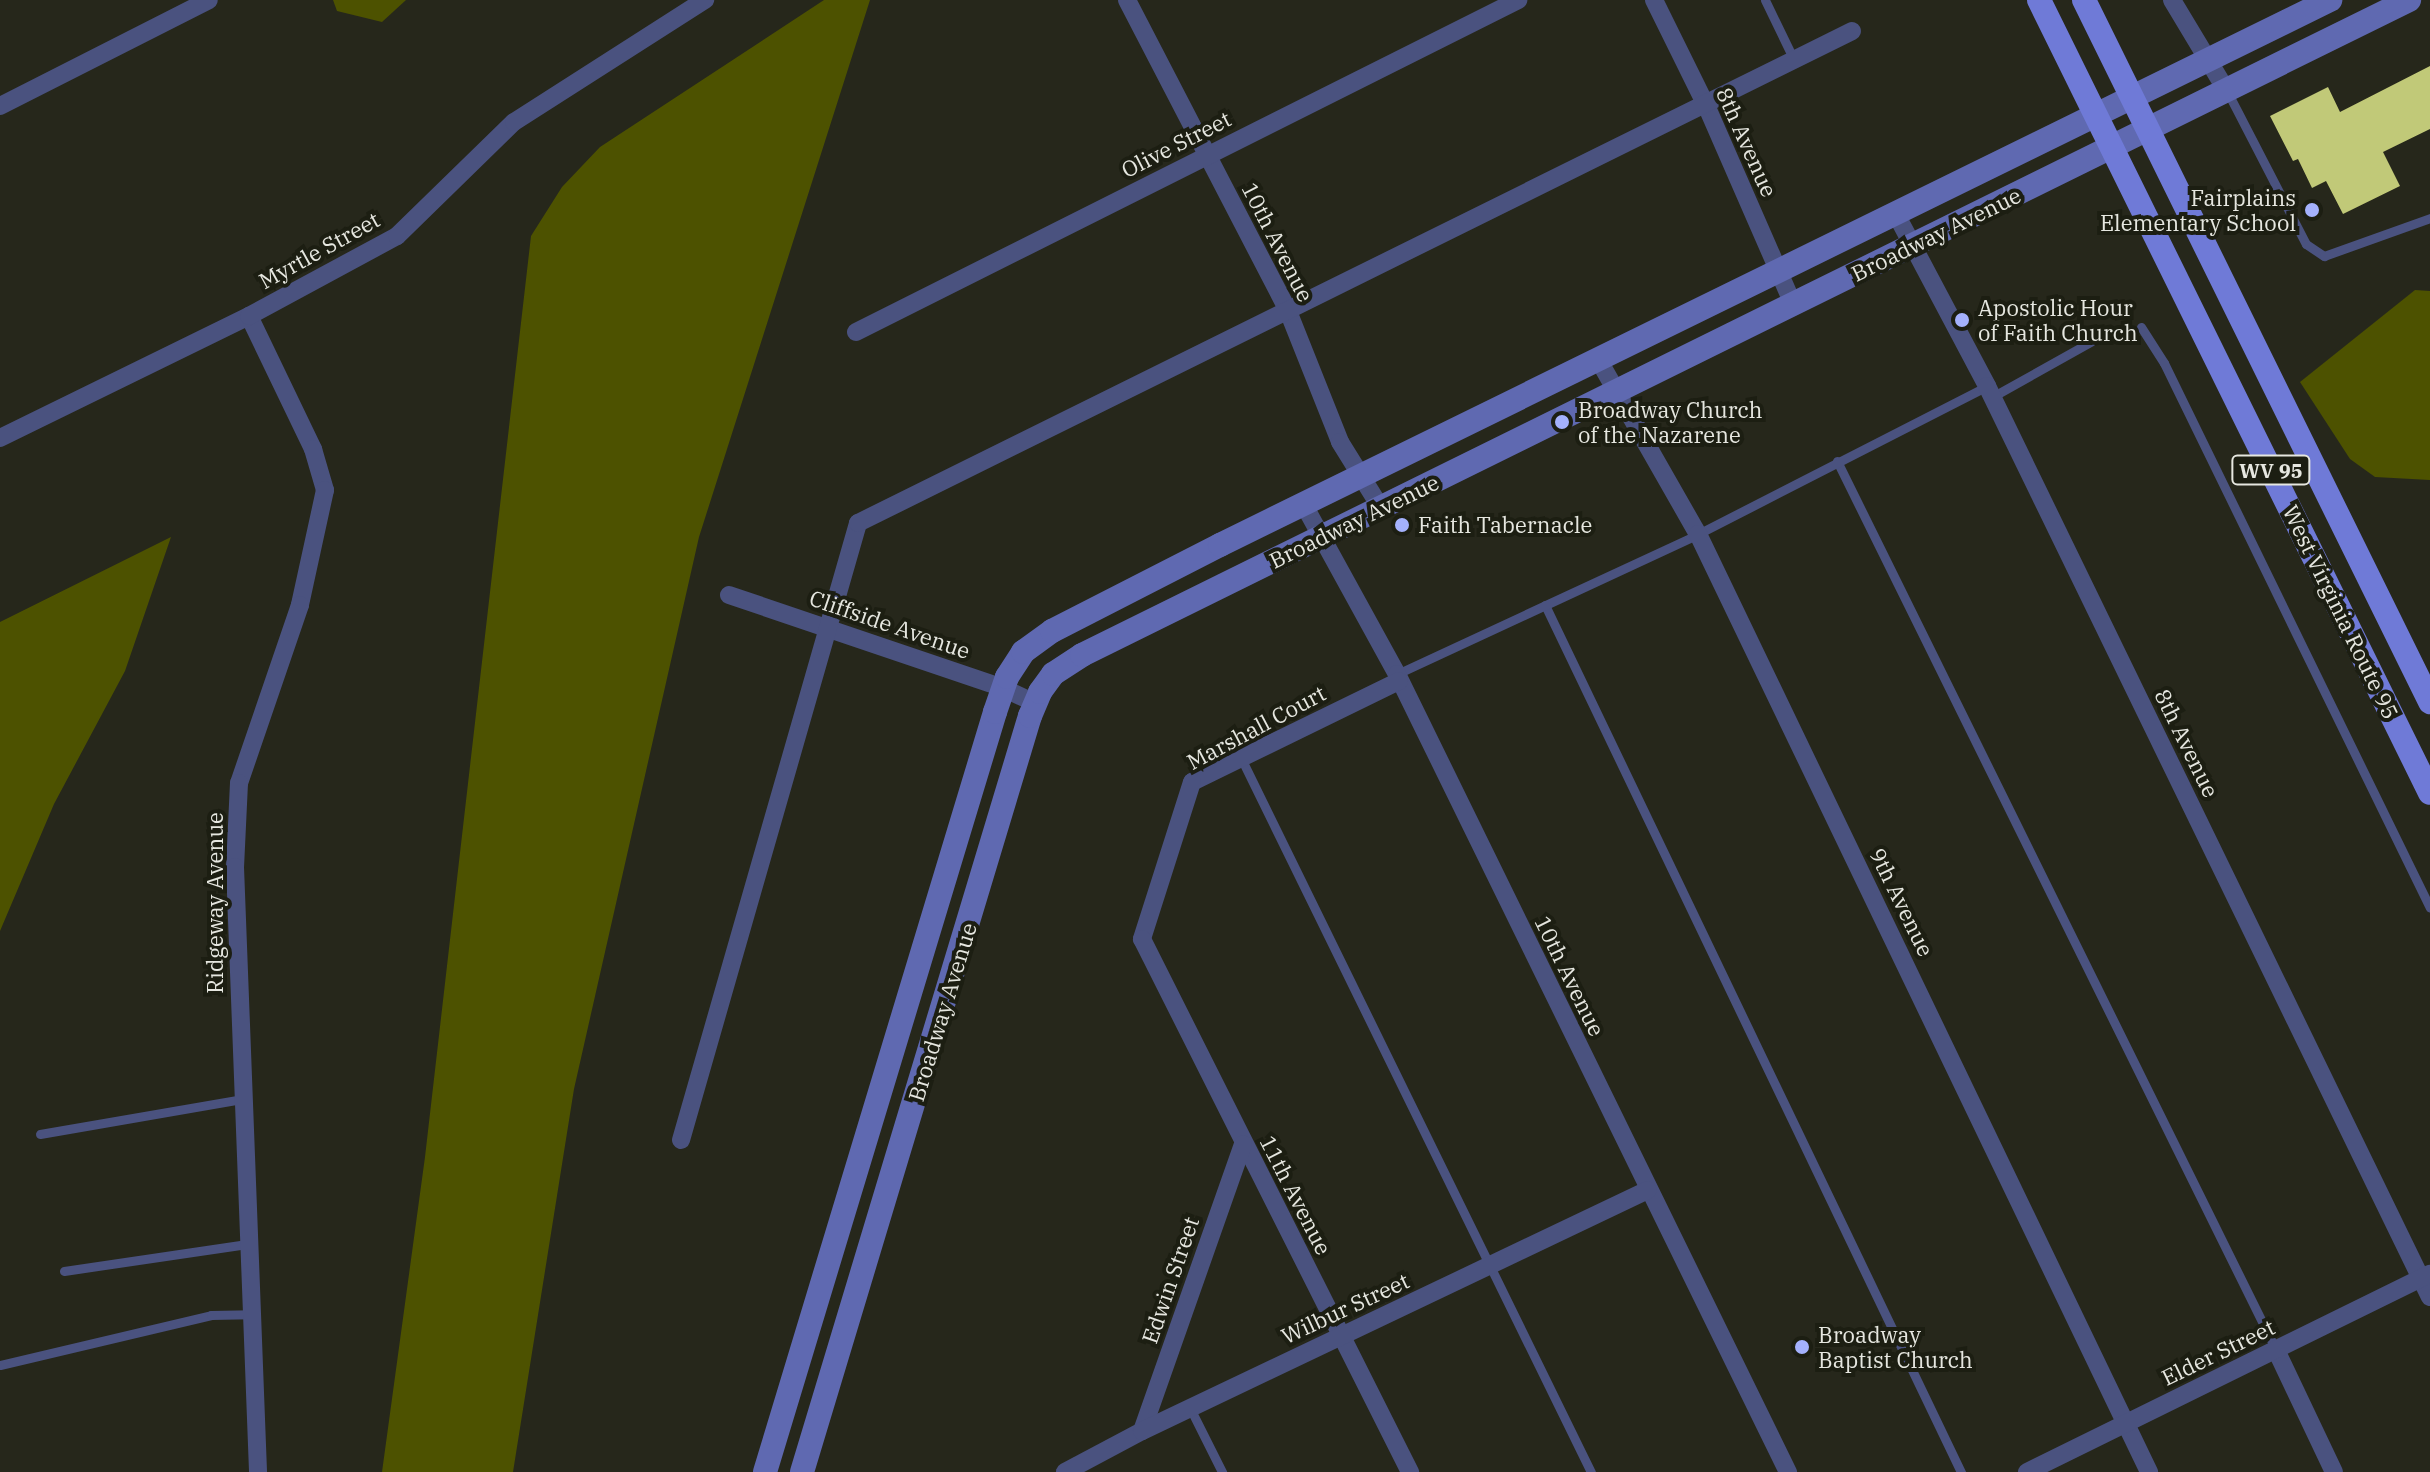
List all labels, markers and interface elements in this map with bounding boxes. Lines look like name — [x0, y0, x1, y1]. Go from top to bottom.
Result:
street label: 8th Avenue — [1711, 83, 1783, 201]
street label: Olive Street — [1117, 105, 1235, 183]
street label: 10th Avenue — [1237, 178, 1319, 306]
street label: Broadway Avenue — [1847, 182, 2025, 286]
place label: Fairplains Elementary School — [2100, 184, 2296, 236]
marker: Fairplains Elementary School — [2303, 201, 2321, 219]
street label: Myrtle Street — [254, 206, 384, 294]
place label: Apostolic Hour of Faith Church — [1978, 294, 2138, 346]
marker: Apostolic Hour of Faith Church — [1953, 311, 1971, 329]
place label: Broadway Church of the Nazarene — [1578, 396, 1763, 448]
marker: Broadway Church of the Nazarene — [1553, 413, 1571, 431]
road number: WV 95 — [2231, 454, 2311, 486]
street label: Broadway Avenue — [1265, 469, 1443, 573]
street label: West Virginia Route 95 — [2278, 501, 2404, 723]
place label: Faith Tabernacle — [1418, 512, 1592, 538]
marker: Faith Tabernacle — [1393, 516, 1411, 534]
street label: Cliffside Avenue — [806, 584, 974, 664]
street label: Marshall Court — [1182, 679, 1330, 775]
street label: 8th Avenue — [2149, 685, 2225, 801]
street label: Ridgeway Avenue — [202, 812, 228, 994]
street label: 9th Avenue — [1864, 844, 1940, 960]
street label: 10th Avenue — [1530, 912, 1610, 1040]
street label: Broadway Avenue — [902, 919, 982, 1105]
street label: 11th Avenue — [1255, 1131, 1337, 1259]
street label: Edwin Street — [1136, 1213, 1204, 1347]
street label: Wilbur Street — [1277, 1267, 1413, 1349]
street label: Elder Street — [2157, 1313, 2279, 1391]
place label: Broadway Baptist Church — [1818, 1321, 1973, 1372]
marker: Broadway Baptist Church — [1793, 1338, 1811, 1356]

